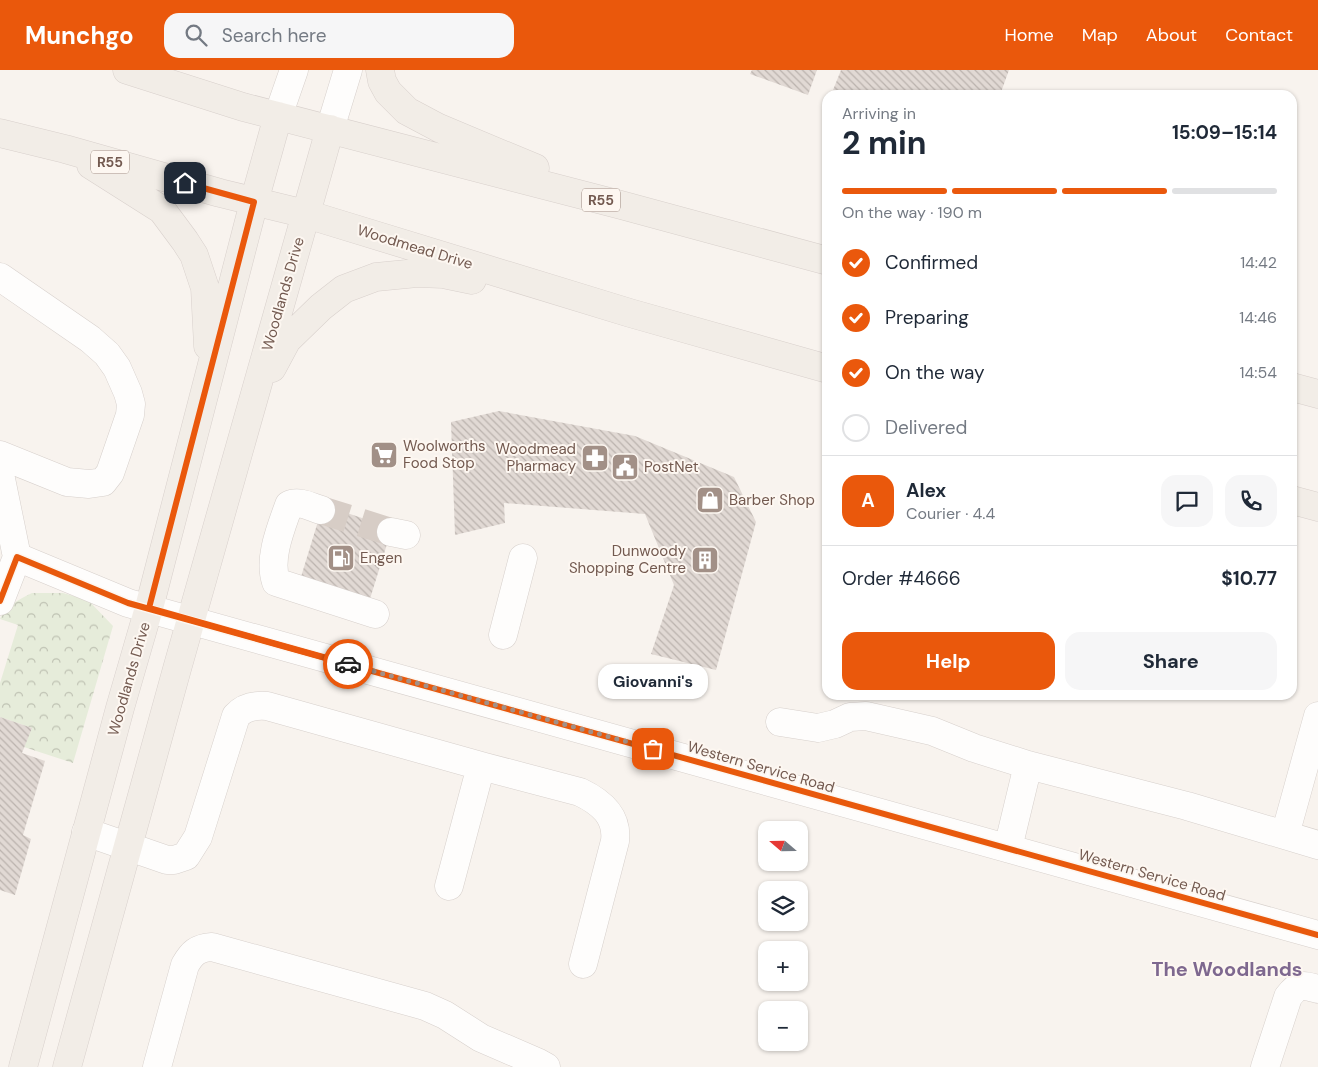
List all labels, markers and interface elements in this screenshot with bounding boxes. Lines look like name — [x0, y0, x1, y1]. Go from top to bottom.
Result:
search box — [164, 13, 514, 58]
text: Munchgo — [25, 20, 134, 51]
icon: search — [182, 21, 210, 49]
text: Search here — [222, 23, 327, 48]
text: Home — [1004, 23, 1054, 47]
text: Map — [1082, 23, 1118, 47]
text: About — [1146, 23, 1197, 47]
text: Contact — [1225, 23, 1293, 47]
text: Arriving in — [842, 103, 916, 124]
text: 15:09–15:14 — [1172, 120, 1277, 145]
text: 2 min — [842, 122, 927, 164]
road number: R55 — [91, 150, 129, 174]
pin — [164, 162, 206, 204]
icon: home — [171, 169, 199, 197]
road number: R55 — [582, 188, 620, 212]
text: On the way · 190 m — [842, 202, 982, 223]
street label: Woodmead Drive — [355, 220, 475, 274]
street label: Woodlands Drive — [257, 235, 309, 353]
icon: check — [842, 249, 870, 277]
text: Confirmed — [885, 250, 978, 275]
text: 14:42 — [1240, 252, 1277, 273]
icon: check — [842, 304, 870, 332]
text: Preparing — [885, 305, 969, 330]
text: 14:46 — [1239, 307, 1277, 328]
icon: check — [842, 359, 870, 387]
text: On the way — [885, 360, 985, 385]
text: 14:54 — [1240, 362, 1277, 383]
text: Delivered — [885, 415, 967, 440]
place label: Woolworths Food Stop — [403, 436, 486, 473]
place label: Woodmead Pharmacy — [496, 439, 577, 476]
supermarket icon: Woolworths Food Stop — [369, 440, 399, 470]
pharmacy icon: Woodmead Pharmacy — [580, 443, 610, 473]
public building icon: PostNet — [610, 452, 640, 482]
place label: PostNet — [644, 457, 699, 477]
button: chat — [1161, 475, 1213, 527]
button: phone — [1225, 475, 1277, 527]
text: Alex — [906, 478, 946, 503]
shop icon: Barber Shop — [695, 485, 725, 515]
text: A — [861, 488, 875, 513]
place label: Barber Shop — [729, 490, 815, 510]
text: Courier · 4.4 — [906, 503, 995, 524]
place label: Dunwoody Shopping Centre — [569, 541, 687, 578]
fuel station icon: Engen — [326, 543, 356, 573]
building icon: Dunwoody Shopping Centre — [690, 545, 720, 575]
place label: Engen — [360, 548, 402, 568]
text: Order #4666 — [842, 566, 961, 591]
text: $10.77 — [1221, 566, 1277, 591]
street label: Woodlands Drive — [103, 620, 155, 738]
button: Help — [842, 632, 1055, 690]
button: Share — [1065, 632, 1277, 690]
courier — [323, 639, 373, 689]
icon: car — [334, 650, 362, 678]
callout: Giovanni's — [598, 664, 708, 699]
text: Giovanni's — [613, 671, 693, 692]
pin — [632, 728, 674, 770]
icon: bag — [639, 735, 667, 763]
street label: Western Service Road — [685, 736, 837, 798]
north arrow — [758, 821, 808, 871]
map controls — [758, 821, 808, 1051]
street label: Western Service Road — [1076, 844, 1228, 906]
button: layers — [758, 881, 808, 931]
button: + — [758, 941, 808, 991]
district label: The Woodlands — [1152, 956, 1302, 982]
button: − — [758, 1001, 808, 1051]

